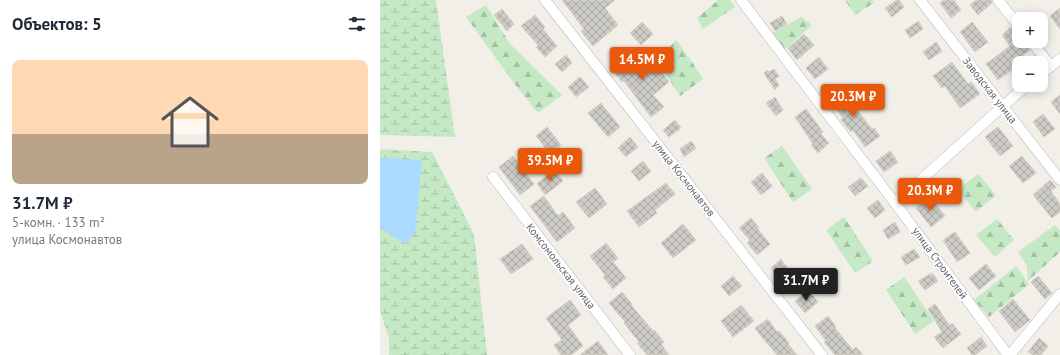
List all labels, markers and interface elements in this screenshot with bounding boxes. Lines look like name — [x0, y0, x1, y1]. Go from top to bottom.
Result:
map controls — [1012, 12, 1048, 92]
button: + — [1012, 12, 1048, 48]
text: Объектов: 5 — [12, 13, 102, 35]
icon: filters — [346, 13, 368, 35]
pin: 14.5M ₽ — [605, 47, 679, 81]
text: 14.5M ₽ — [619, 51, 665, 68]
street label: Заводская улица — [960, 54, 1020, 126]
button: − — [1012, 56, 1048, 92]
pin: 20.3M ₽ — [816, 84, 890, 118]
icon: home — [154, 86, 226, 158]
text: 20.3M ₽ — [830, 88, 876, 105]
street label: улица Космонавтов — [650, 137, 718, 219]
pin: 39.5M ₽ — [513, 148, 587, 182]
text: 39.5M ₽ — [527, 152, 573, 169]
pin: 20.3M ₽ — [893, 178, 967, 212]
text: 20.3M ₽ — [907, 182, 953, 199]
text: 31.7M ₽ — [12, 192, 73, 214]
text: 5-комн. · 133 m² — [12, 214, 105, 231]
street label: Комсомольская улица — [523, 220, 599, 312]
street label: улица Строителей — [909, 224, 971, 302]
text: улица Космонавтов — [12, 231, 122, 248]
pin: 31.7M ₽ — [769, 268, 843, 302]
text: 31.7M ₽ — [783, 272, 829, 289]

